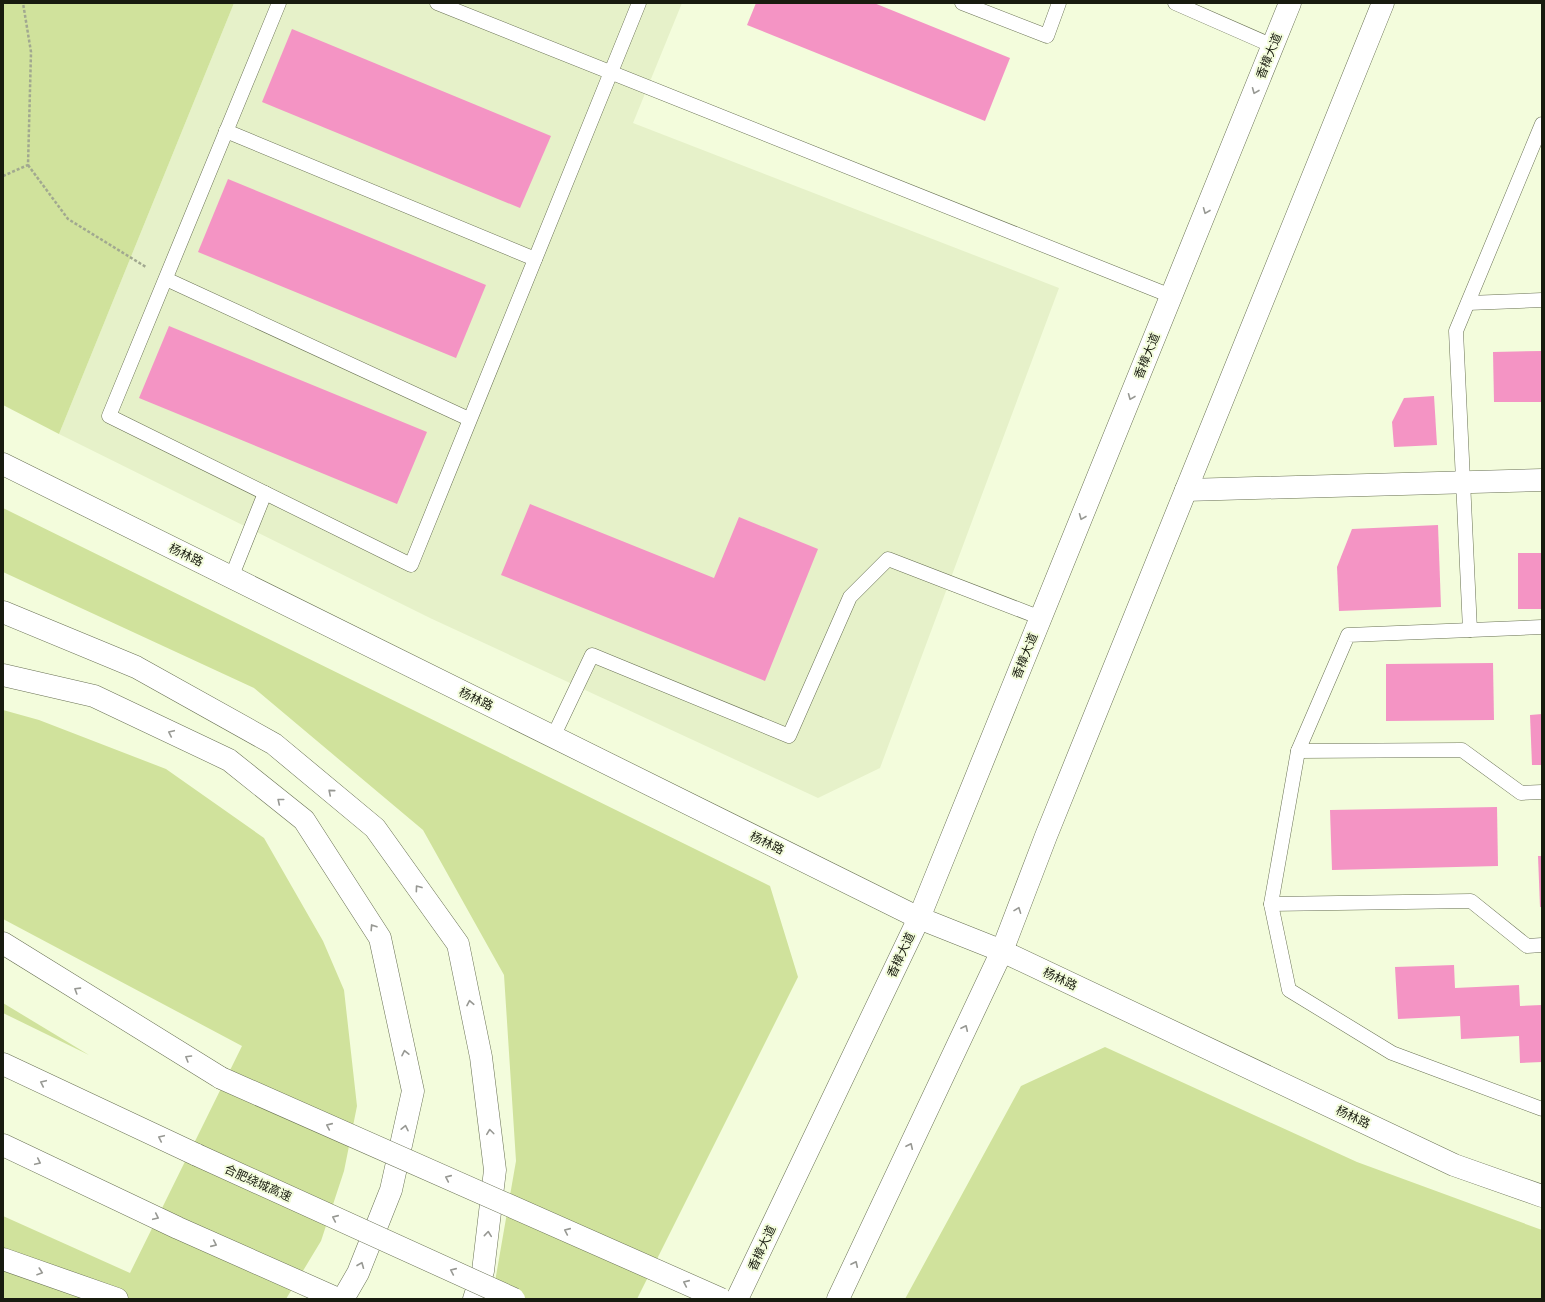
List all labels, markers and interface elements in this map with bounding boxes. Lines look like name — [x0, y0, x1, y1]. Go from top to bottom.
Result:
street label: 香樟大道 — [1254, 31, 1284, 81]
one-way arrow — [1251, 87, 1259, 94]
one-way arrow — [1202, 208, 1210, 215]
street label: 香樟大道 — [1132, 331, 1162, 381]
one-way arrow — [1127, 393, 1135, 400]
one-way arrow — [1078, 514, 1086, 521]
street label: 杨林路 — [167, 541, 205, 569]
street label: 香樟大道 — [1010, 631, 1040, 681]
street label: 杨林路 — [457, 685, 495, 713]
one-way arrow — [167, 730, 175, 738]
one-way arrow — [328, 789, 336, 796]
one-way arrow — [278, 798, 285, 805]
street label: 杨林路 — [748, 829, 786, 857]
one-way arrow — [415, 885, 422, 892]
one-way arrow — [1013, 906, 1021, 913]
one-way arrow — [370, 924, 378, 931]
street label: 香樟大道 — [885, 930, 917, 980]
street label: 杨林路 — [1041, 965, 1079, 993]
one-way arrow — [74, 988, 81, 995]
one-way arrow — [466, 1000, 475, 1006]
one-way arrow — [960, 1025, 968, 1033]
one-way arrow — [401, 1049, 409, 1056]
one-way arrow — [185, 1056, 192, 1063]
one-way arrow — [40, 1080, 48, 1088]
street label: 杨林路 — [1334, 1103, 1372, 1131]
one-way arrow — [325, 1123, 333, 1131]
one-way arrow — [400, 1125, 408, 1131]
one-way arrow — [486, 1128, 495, 1135]
one-way arrow — [158, 1135, 166, 1143]
one-way arrow — [905, 1143, 913, 1150]
one-way arrow — [34, 1157, 42, 1165]
street label: 合肥绕城高速 — [222, 1162, 294, 1204]
one-way arrow — [444, 1175, 451, 1183]
one-way arrow — [152, 1212, 159, 1220]
one-way arrow — [331, 1214, 338, 1222]
street label: 香樟大道 — [746, 1223, 778, 1273]
one-way arrow — [563, 1228, 571, 1236]
one-way arrow — [483, 1231, 492, 1237]
one-way arrow — [209, 1239, 217, 1247]
one-way arrow — [850, 1260, 858, 1268]
one-way arrow — [357, 1261, 365, 1268]
one-way arrow — [36, 1267, 43, 1276]
one-way arrow — [450, 1268, 457, 1276]
one-way arrow — [682, 1280, 690, 1288]

